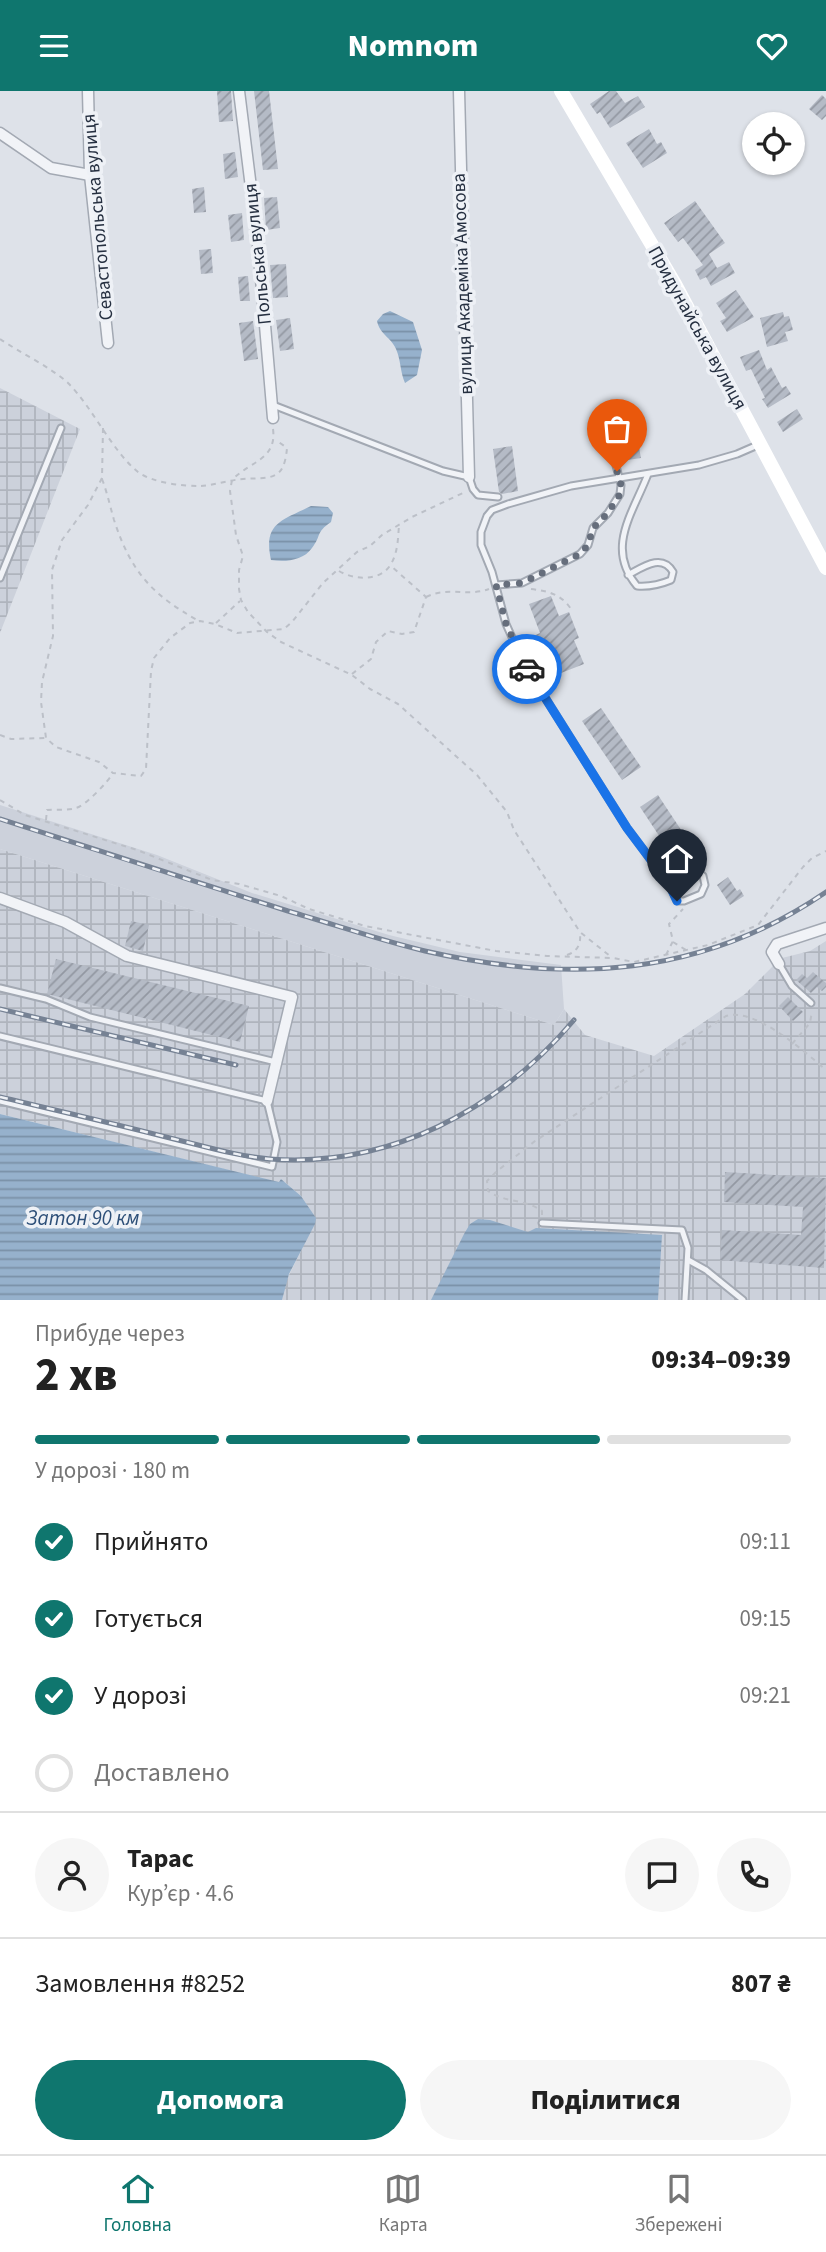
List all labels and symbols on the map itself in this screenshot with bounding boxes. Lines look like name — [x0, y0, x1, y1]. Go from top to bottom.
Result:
street label: Севастопольська вулиця — [76, 113, 120, 321]
street label: вулиця Академіка Амосова — [446, 173, 480, 395]
street label: Польська вулиця — [237, 182, 279, 326]
street label: Придунайська вулиця — [641, 241, 753, 415]
pin — [587, 399, 647, 471]
courier — [492, 634, 562, 704]
pin — [647, 829, 707, 901]
water label: Затон 90 км — [26, 1203, 140, 1233]

